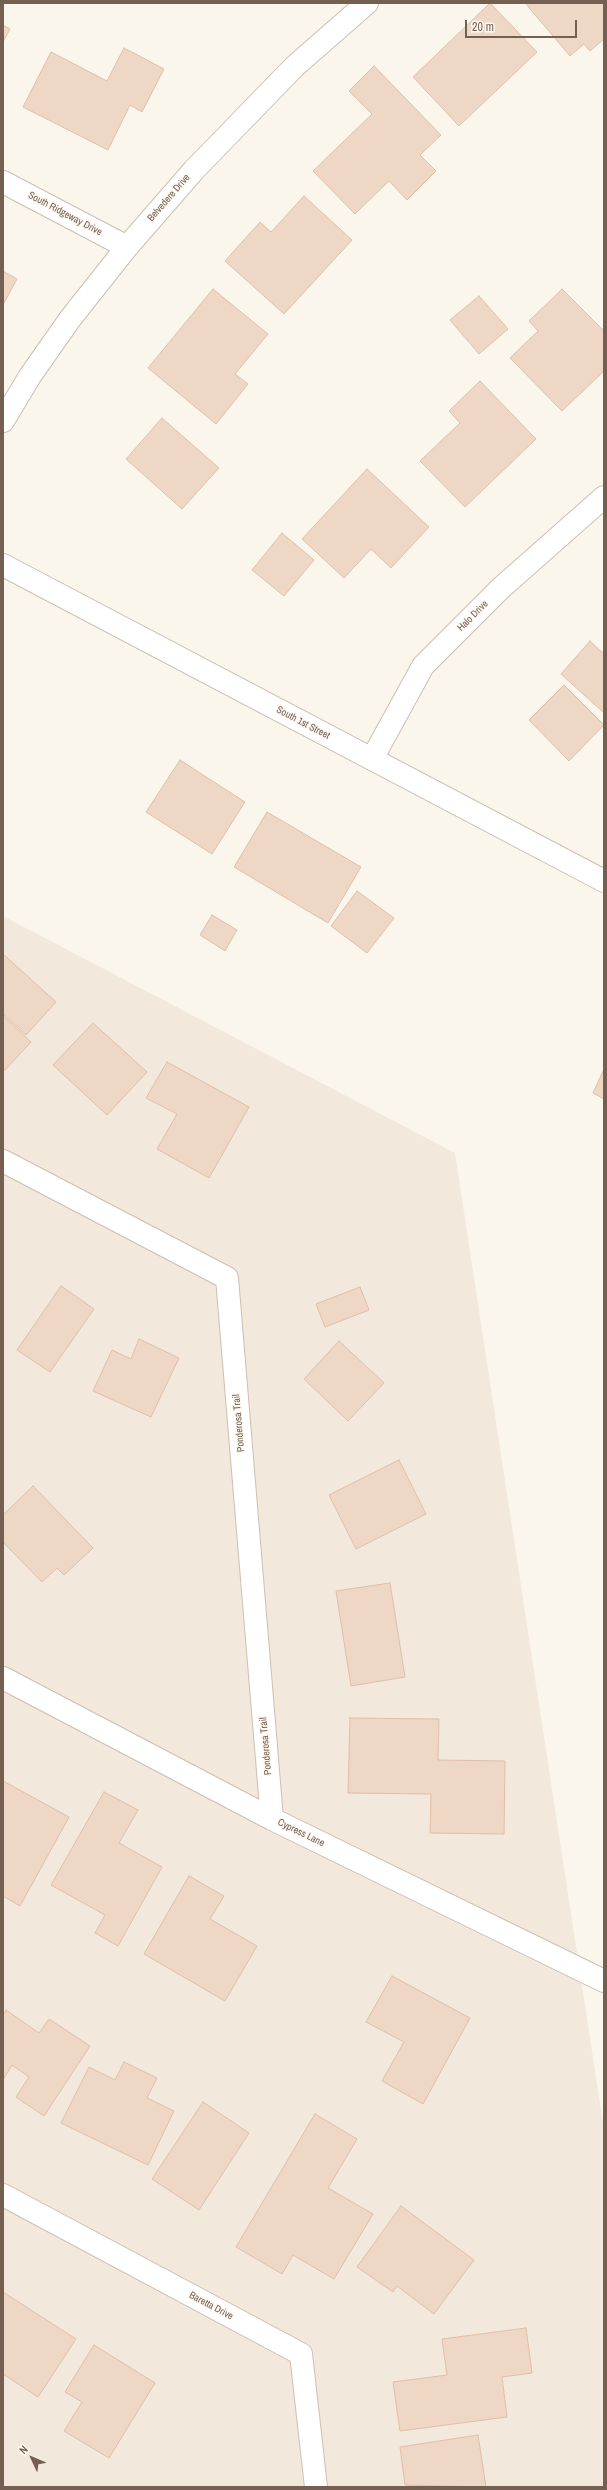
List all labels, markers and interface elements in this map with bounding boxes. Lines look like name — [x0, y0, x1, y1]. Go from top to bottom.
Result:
scale bar — [467, 12, 579, 38]
text: 20 m — [472, 19, 494, 35]
street label: Belvedere Drive — [145, 172, 193, 224]
street label: South Ridgeway Drive — [26, 189, 104, 239]
street label: Halo Drive — [455, 598, 491, 634]
street label: South 1st Street — [274, 704, 332, 742]
street label: Ponderosa Trail — [230, 1394, 248, 1452]
street label: Ponderosa Trail — [257, 1717, 275, 1775]
street label: Cypress Lane — [276, 1817, 326, 1849]
street label: Baretta Drive — [187, 2289, 235, 2323]
north arrow — [12, 2438, 52, 2478]
text: N — [16, 2442, 31, 2457]

